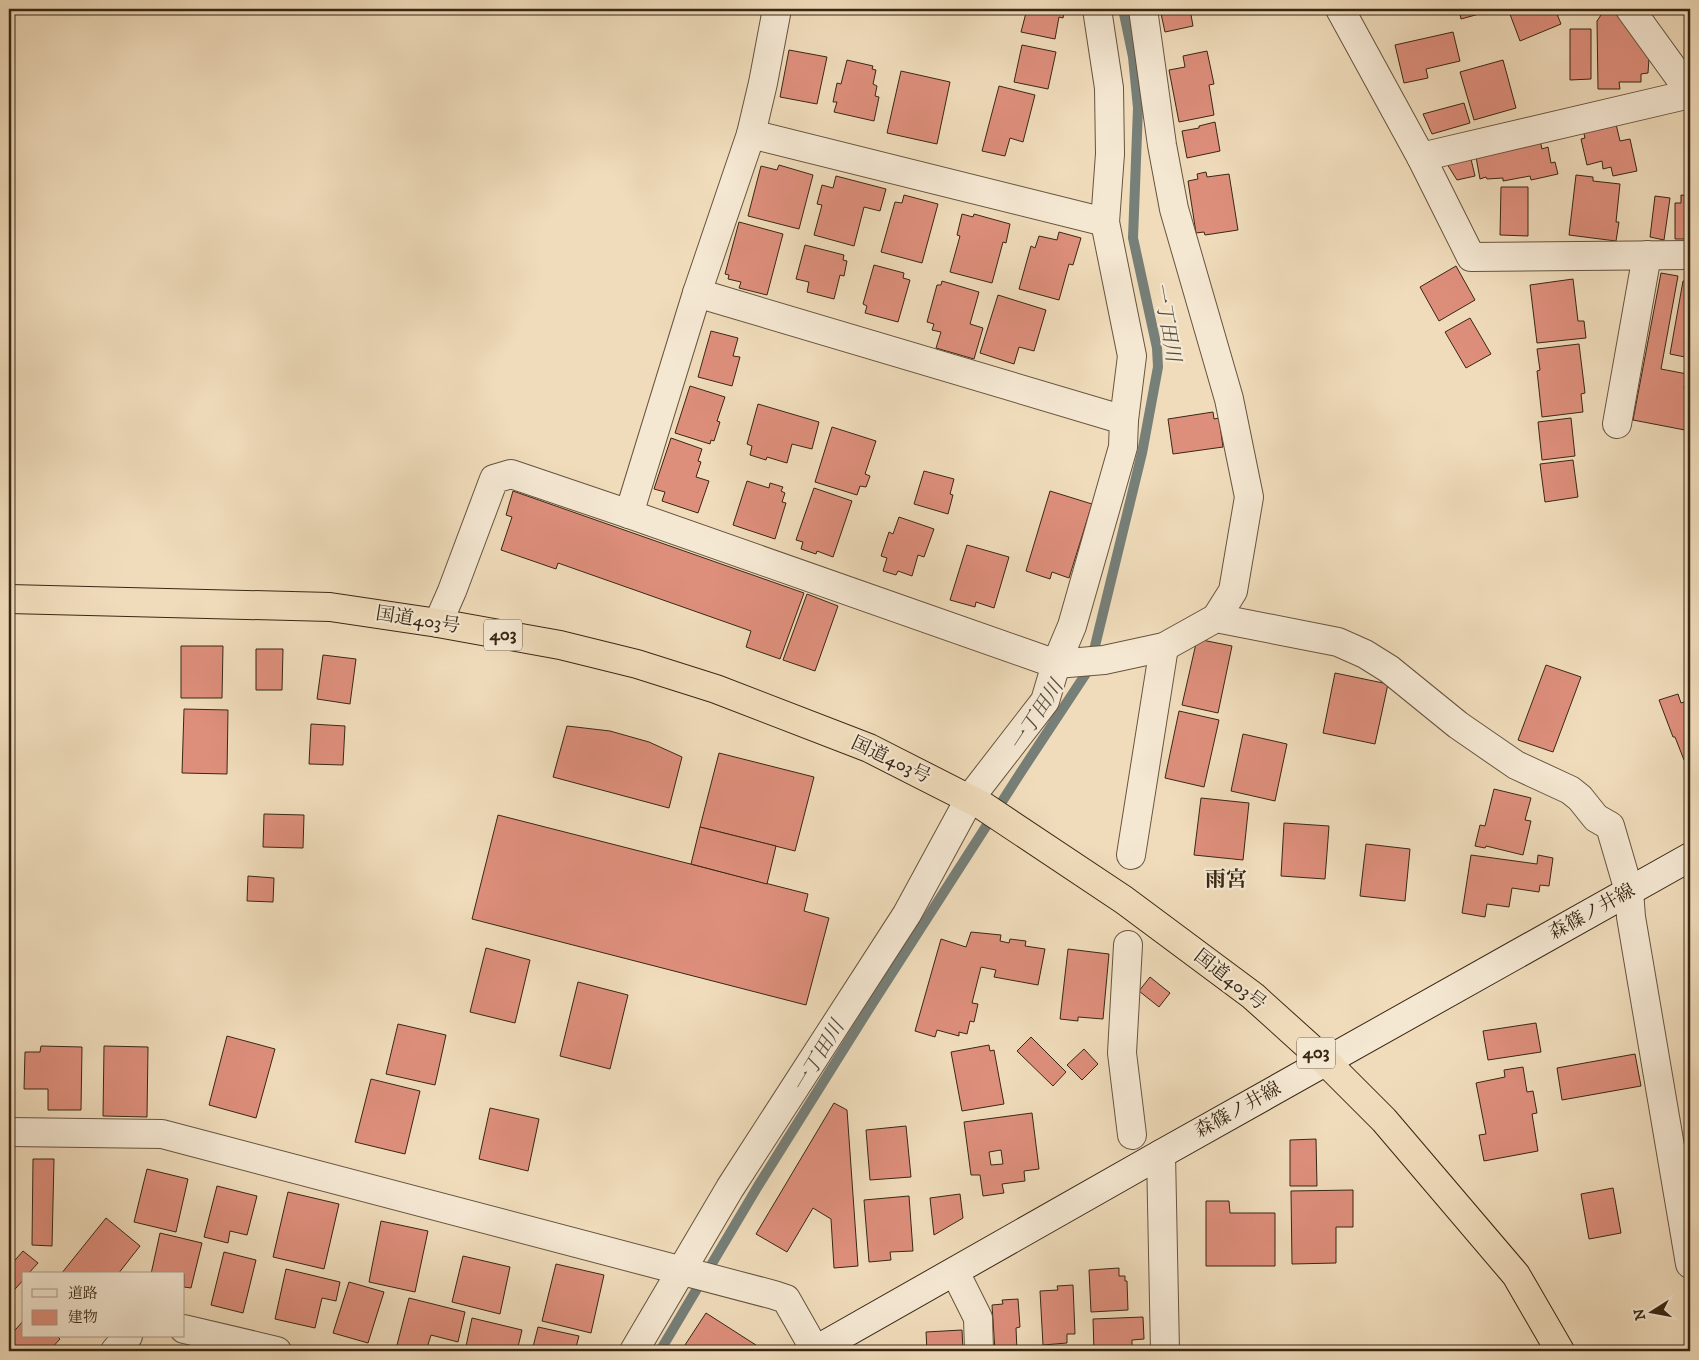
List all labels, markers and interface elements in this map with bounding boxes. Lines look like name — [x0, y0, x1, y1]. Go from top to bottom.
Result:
water label: 一丁田川 — [1147, 280, 1186, 366]
street label: 国道403号 — [374, 602, 462, 638]
road number: 403 — [484, 620, 522, 650]
water label: 一丁田川 — [1005, 674, 1070, 756]
street label: 国道403号 — [848, 732, 934, 788]
district label: 雨宮 — [1205, 867, 1247, 893]
street label: 森篠ノ井線 — [1545, 879, 1639, 945]
street label: 国道403号 — [1189, 945, 1271, 1015]
water label: 一丁田川 — [788, 1015, 851, 1098]
road number: 403 — [1297, 1038, 1335, 1068]
street label: 森篠ノ井線 — [1191, 1077, 1285, 1143]
legend — [22, 1272, 185, 1338]
text: 道路 — [68, 1284, 98, 1303]
north arrow — [1626, 1288, 1676, 1338]
text: N — [1630, 1306, 1650, 1322]
text: 建物 — [68, 1308, 98, 1327]

